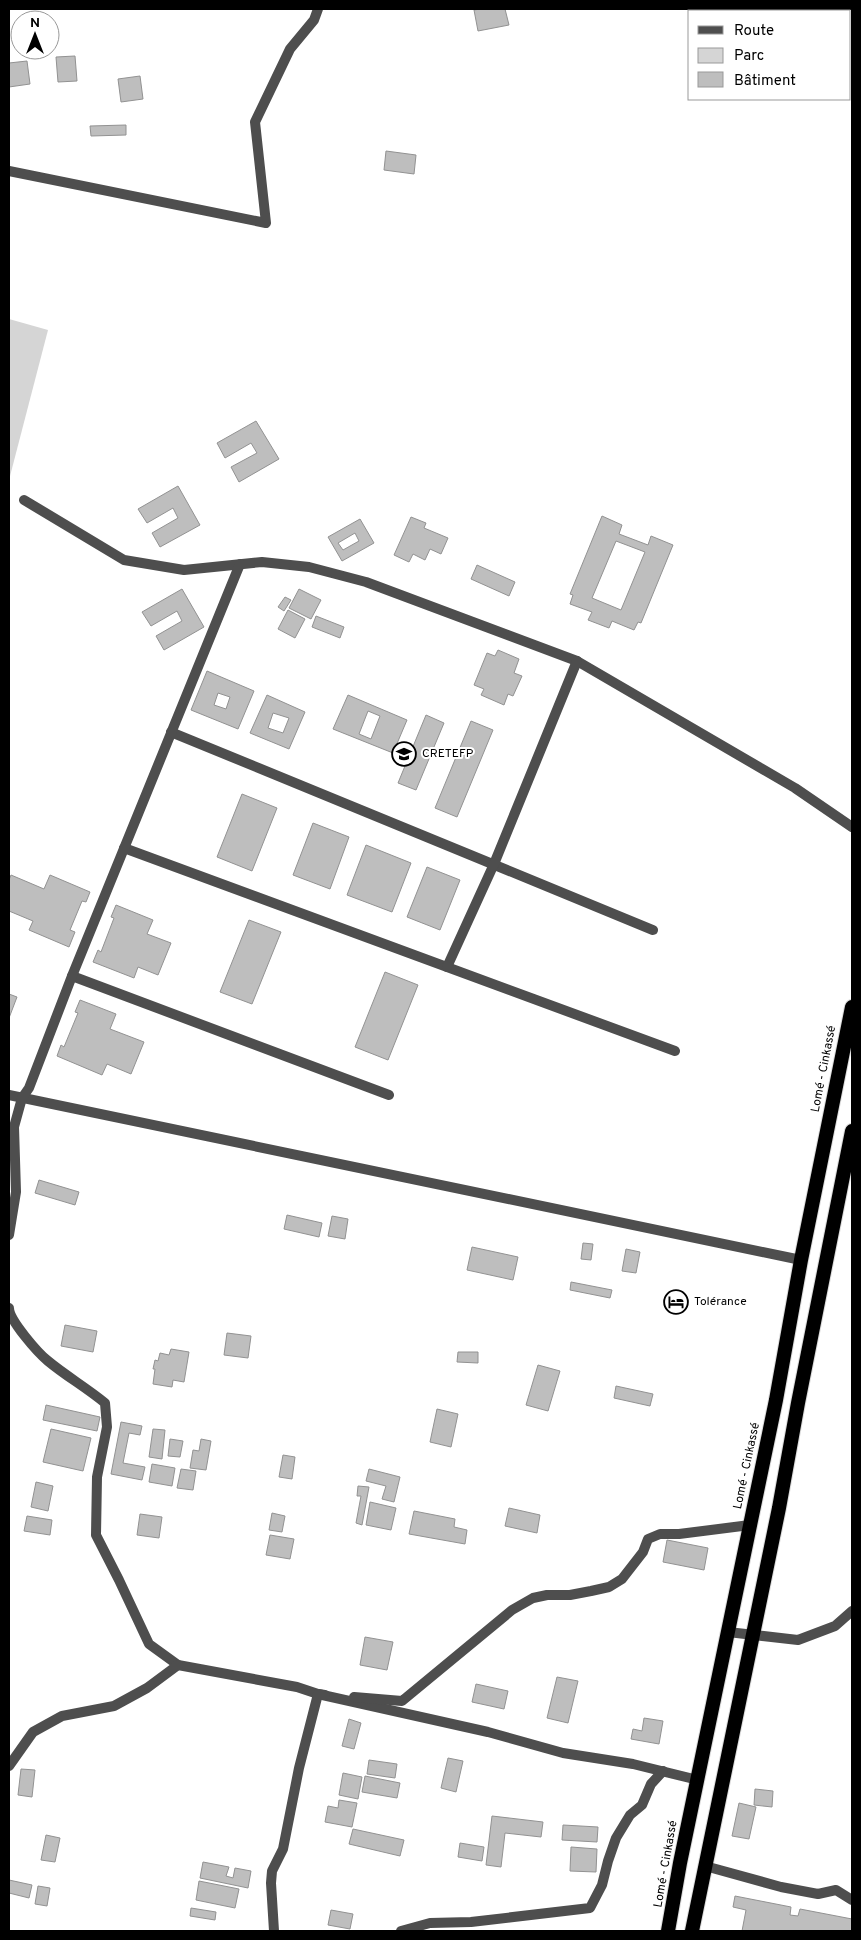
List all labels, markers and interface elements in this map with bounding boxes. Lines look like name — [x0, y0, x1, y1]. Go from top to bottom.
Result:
north arrow — [10, 10, 60, 60]
legend — [688, 10, 851, 100]
text: N — [30, 15, 40, 32]
text: Route — [734, 22, 774, 41]
text: Parc — [734, 47, 764, 66]
text: Bâtiment — [734, 72, 796, 91]
school or university icon: CRETEFP — [391, 741, 417, 767]
place label: CRETEFP — [422, 746, 474, 762]
street label: Lomé - Cinkassé — [808, 1024, 840, 1114]
hotel icon: Tolérance — [663, 1289, 689, 1315]
place label: Tolérance — [694, 1294, 747, 1310]
street label: Lomé - Cinkassé — [730, 1421, 764, 1511]
street label: Lomé - Cinkassé — [650, 1819, 682, 1909]

